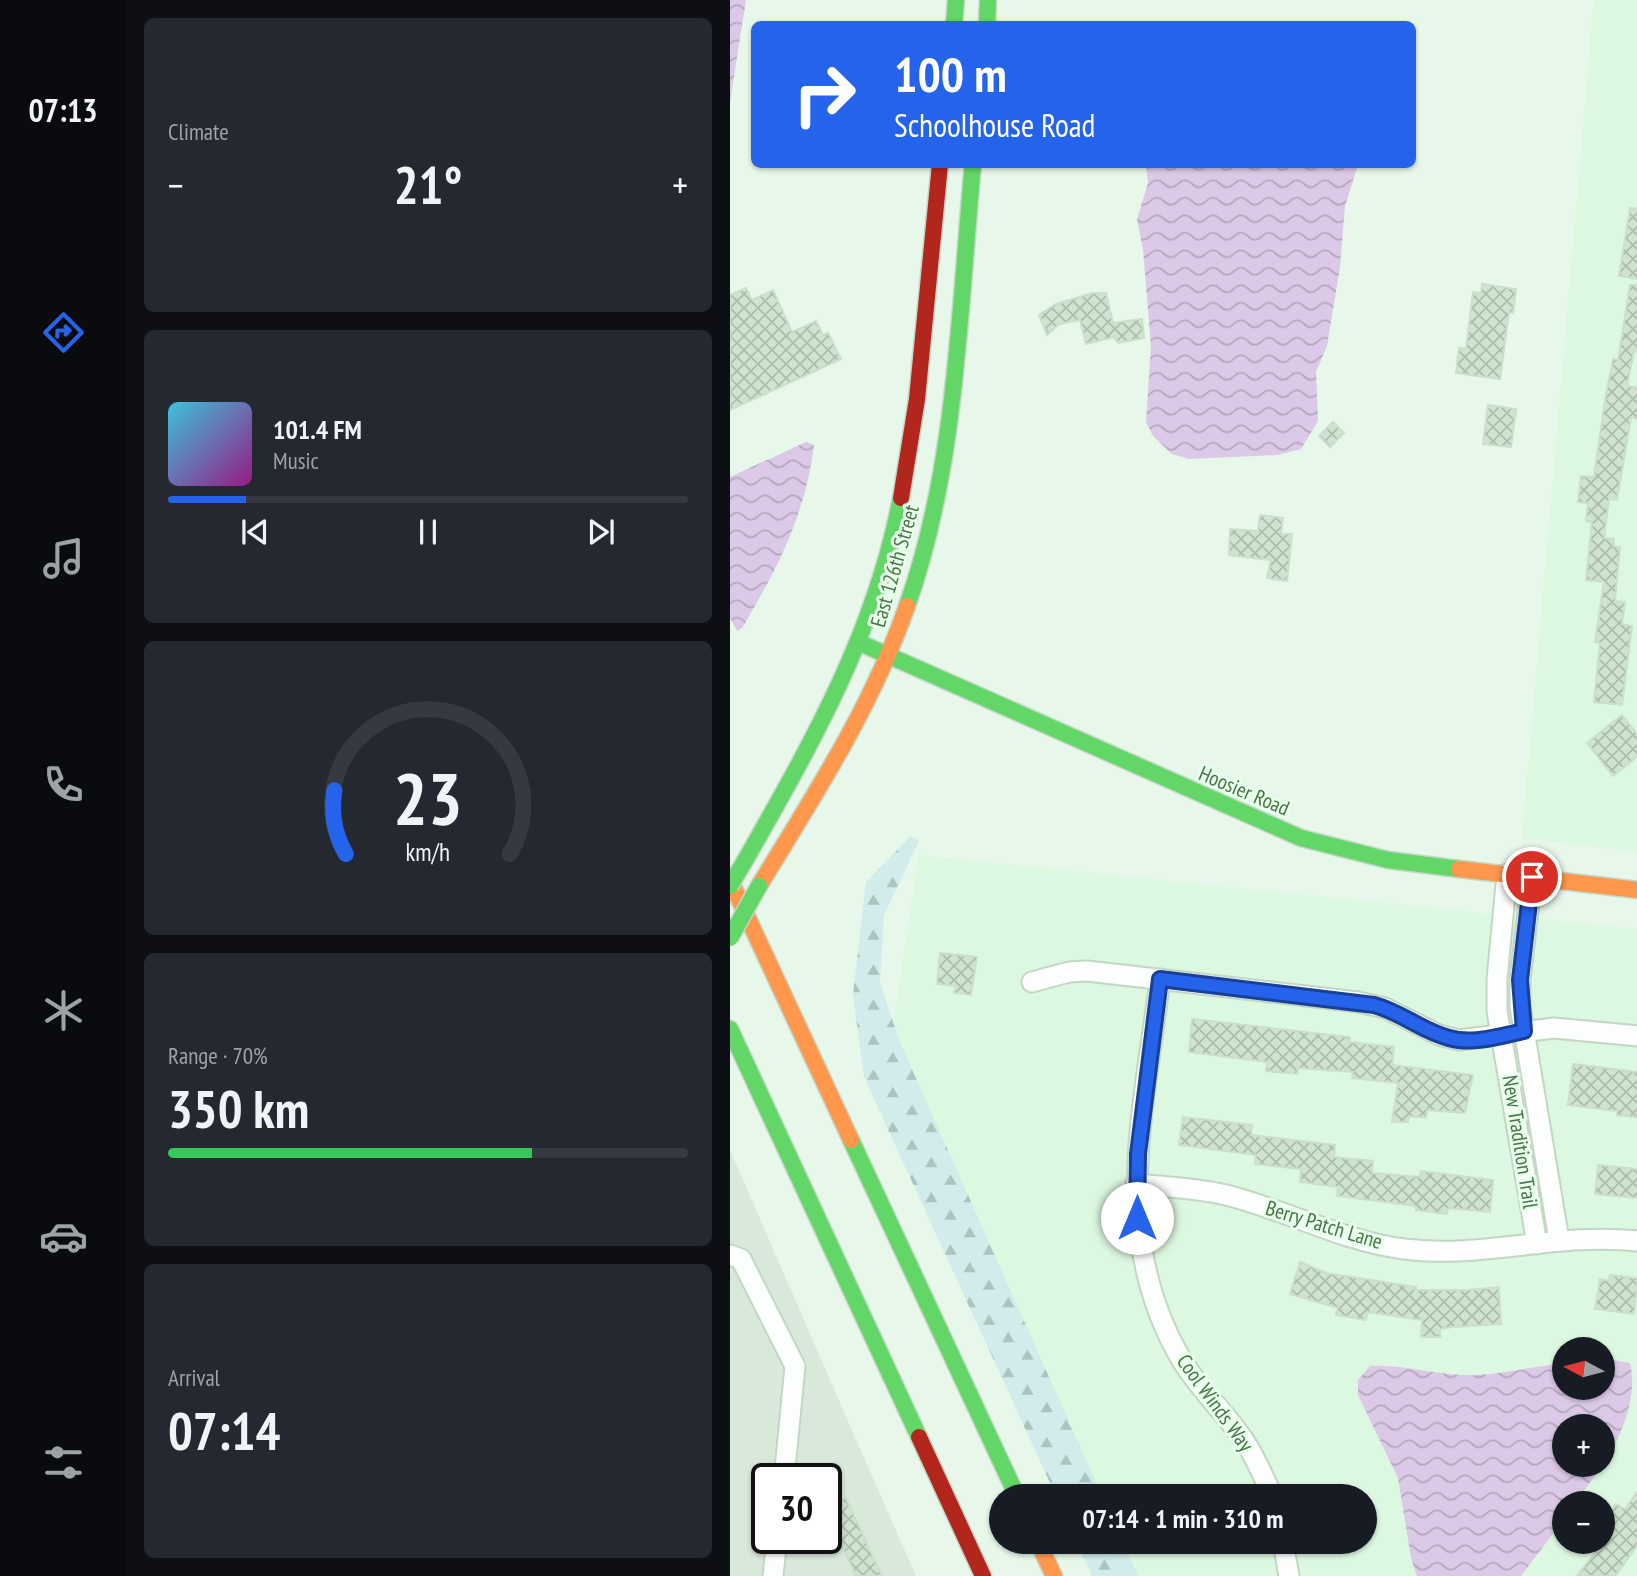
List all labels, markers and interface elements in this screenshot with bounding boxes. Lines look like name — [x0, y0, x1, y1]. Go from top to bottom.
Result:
text: 100 m — [894, 42, 1007, 106]
icon: right — [779, 49, 870, 140]
text: 07:13 — [28, 89, 98, 131]
text: Schoolhouse Road — [894, 104, 1095, 146]
text: Climate — [168, 117, 229, 146]
text: 21° — [394, 151, 462, 218]
text: − — [168, 160, 184, 209]
text: + — [672, 160, 688, 209]
icon: directions — [39, 308, 88, 357]
text: 101.4 FM — [273, 413, 362, 446]
text: Music — [273, 446, 319, 475]
street label: East 126th Street — [864, 501, 925, 630]
icon: previous — [236, 513, 274, 551]
icon: pause — [409, 513, 447, 551]
icon: next — [582, 513, 620, 551]
icon: music — [39, 534, 88, 583]
text: 23 — [393, 750, 463, 844]
street label: Hoosier Road — [1195, 759, 1294, 822]
icon: phone — [39, 760, 88, 809]
text: km/h — [406, 836, 450, 868]
pin — [1502, 847, 1562, 907]
icon: arrive — [1513, 858, 1551, 896]
icon: climate — [39, 986, 88, 1035]
text: Range · 70% — [168, 1041, 268, 1070]
street label: New Tradition Trail — [1497, 1073, 1544, 1211]
text: 350 km — [168, 1075, 309, 1142]
position arrow — [1100, 1181, 1174, 1255]
street label: Berry Patch Lane — [1263, 1194, 1386, 1255]
icon: car — [39, 1212, 88, 1261]
north arrow — [1552, 1337, 1616, 1400]
map controls — [1552, 1337, 1615, 1554]
street label: Cool Winds Way — [1171, 1349, 1260, 1457]
text: Arrival — [168, 1363, 220, 1392]
text: 07:14 — [168, 1397, 280, 1464]
button: + — [1552, 1414, 1615, 1477]
icon: filters — [39, 1438, 88, 1487]
speed limit sign: 30 — [751, 1463, 842, 1554]
button: − — [1552, 1491, 1615, 1554]
text: 07:14 · 1 min · 310 m — [1083, 1502, 1283, 1535]

